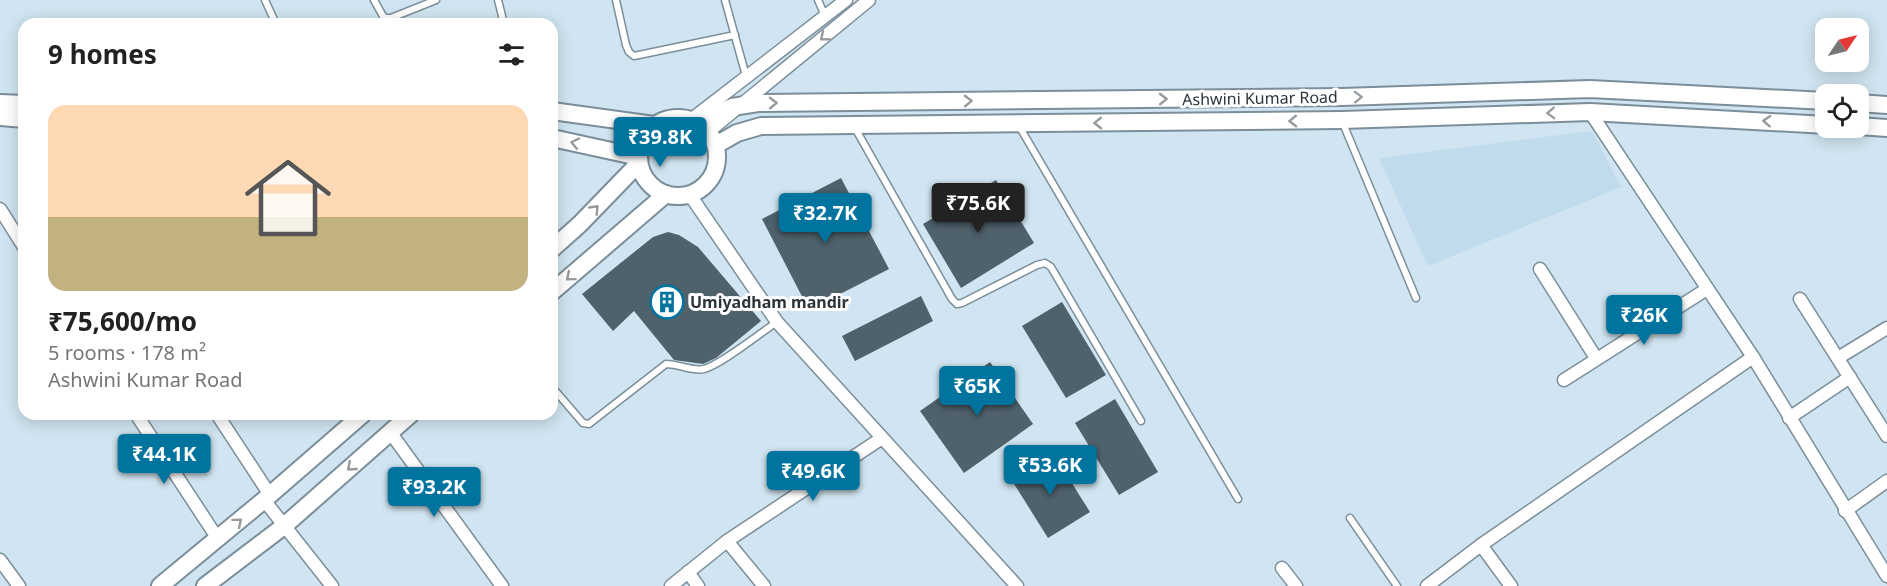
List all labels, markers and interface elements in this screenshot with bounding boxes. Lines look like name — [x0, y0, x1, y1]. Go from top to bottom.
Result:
north arrow — [1815, 18, 1869, 72]
map controls — [1815, 18, 1869, 138]
one-way arrow — [819, 29, 830, 40]
text: 9 homes — [48, 36, 157, 72]
icon: filters — [495, 38, 528, 71]
button: locate — [1815, 84, 1869, 138]
street label: Ashwini Kumar Road — [1182, 86, 1338, 110]
one-way arrow — [1354, 90, 1363, 103]
one-way arrow — [1159, 93, 1168, 105]
one-way arrow — [964, 95, 973, 107]
one-way arrow — [769, 97, 778, 109]
one-way arrow — [1547, 107, 1556, 120]
one-way arrow — [1289, 115, 1298, 127]
one-way arrow — [1763, 115, 1772, 128]
one-way arrow — [1094, 116, 1103, 129]
pin: ₹39.8K — [611, 117, 709, 168]
text: ₹39.8K — [628, 123, 692, 150]
one-way arrow — [570, 137, 580, 150]
icon: home — [234, 144, 342, 252]
pin: ₹75.6K — [929, 183, 1027, 234]
text: ₹75.6K — [946, 189, 1010, 216]
pin: ₹32.7K — [776, 193, 874, 244]
text: ₹32.7K — [793, 199, 857, 226]
one-way arrow — [588, 205, 599, 215]
one-way arrow — [566, 270, 577, 281]
building icon: Umiyadham mandir — [649, 284, 685, 320]
place label: Umiyadham mandir — [690, 291, 849, 313]
pin: ₹26K — [1608, 295, 1680, 346]
text: ₹26K — [1620, 301, 1668, 328]
text: ₹75,600/mo — [48, 303, 197, 339]
text: 5 rooms · 178 m² — [48, 339, 206, 366]
text: Ashwini Kumar Road — [48, 366, 243, 393]
pin: ₹65K — [941, 366, 1013, 417]
text: ₹65K — [953, 372, 1001, 399]
pin: ₹44.1K — [115, 434, 213, 485]
text: ₹44.1K — [132, 440, 196, 467]
pin: ₹53.6K — [1001, 445, 1099, 496]
pin: ₹49.6K — [764, 451, 862, 502]
text: ₹53.6K — [1018, 451, 1082, 478]
text: ₹49.6K — [781, 457, 845, 484]
one-way arrow — [347, 459, 358, 470]
pin: ₹93.2K — [385, 467, 483, 518]
text: ₹93.2K — [402, 473, 466, 500]
one-way arrow — [231, 518, 242, 529]

